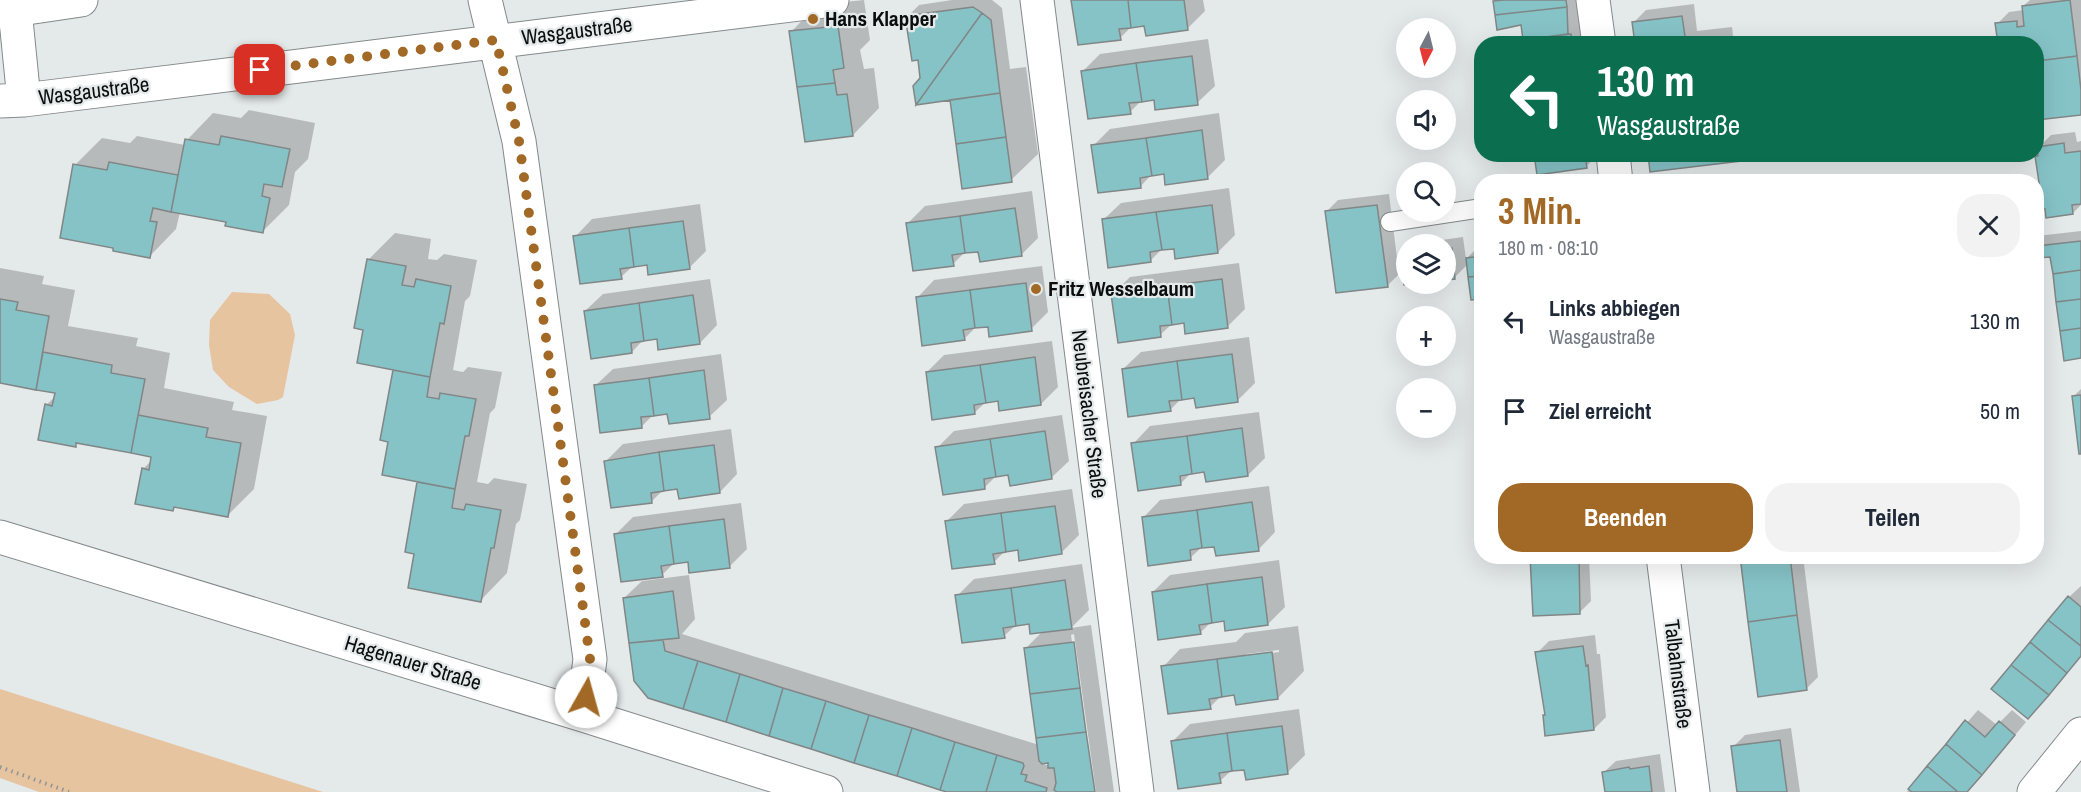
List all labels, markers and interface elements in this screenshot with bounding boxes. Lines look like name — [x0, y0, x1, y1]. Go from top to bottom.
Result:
place label: Hans Klapper — [825, 4, 936, 33]
street label: Wasgaustraße — [520, 9, 634, 52]
marker: Hans Klapper — [806, 12, 820, 26]
north arrow — [1396, 18, 1456, 78]
map controls — [1396, 18, 1456, 438]
pin — [234, 44, 285, 95]
icon: arrive — [243, 53, 276, 86]
text: 130 m — [1597, 53, 1695, 109]
icon: left — [1498, 60, 1576, 138]
street label: Wasgaustraße — [37, 69, 151, 112]
button: sound — [1396, 90, 1456, 150]
text: Wasgaustraße — [1597, 107, 1740, 143]
button: search — [1396, 162, 1456, 222]
text: 3 Min. — [1498, 187, 1582, 235]
button: close — [1957, 194, 2020, 257]
button: layers — [1396, 234, 1456, 294]
text: 180 m · 08:10 — [1498, 234, 1598, 261]
place label: Fritz Wesselbaum — [1048, 274, 1194, 303]
marker: Fritz Wesselbaum — [1029, 282, 1043, 296]
text: Links abbiegen — [1549, 293, 1680, 323]
icon: left — [1498, 305, 1531, 338]
button: + — [1396, 306, 1456, 366]
text: 130 m — [1970, 306, 2020, 336]
text: Wasgaustraße — [1549, 323, 1655, 350]
street label: Neubreisacher Straße — [1065, 328, 1114, 500]
button: − — [1396, 378, 1456, 438]
icon: arrive — [1498, 395, 1531, 428]
text: Ziel erreicht — [1549, 396, 1651, 426]
text: 50 m — [1980, 396, 2020, 426]
button: Beenden — [1498, 483, 1753, 552]
button: Teilen — [1765, 483, 2020, 552]
street label: Talbahnstraße — [1657, 618, 1700, 730]
street label: Hagenauer Straße — [341, 628, 485, 697]
position arrow — [554, 665, 618, 729]

